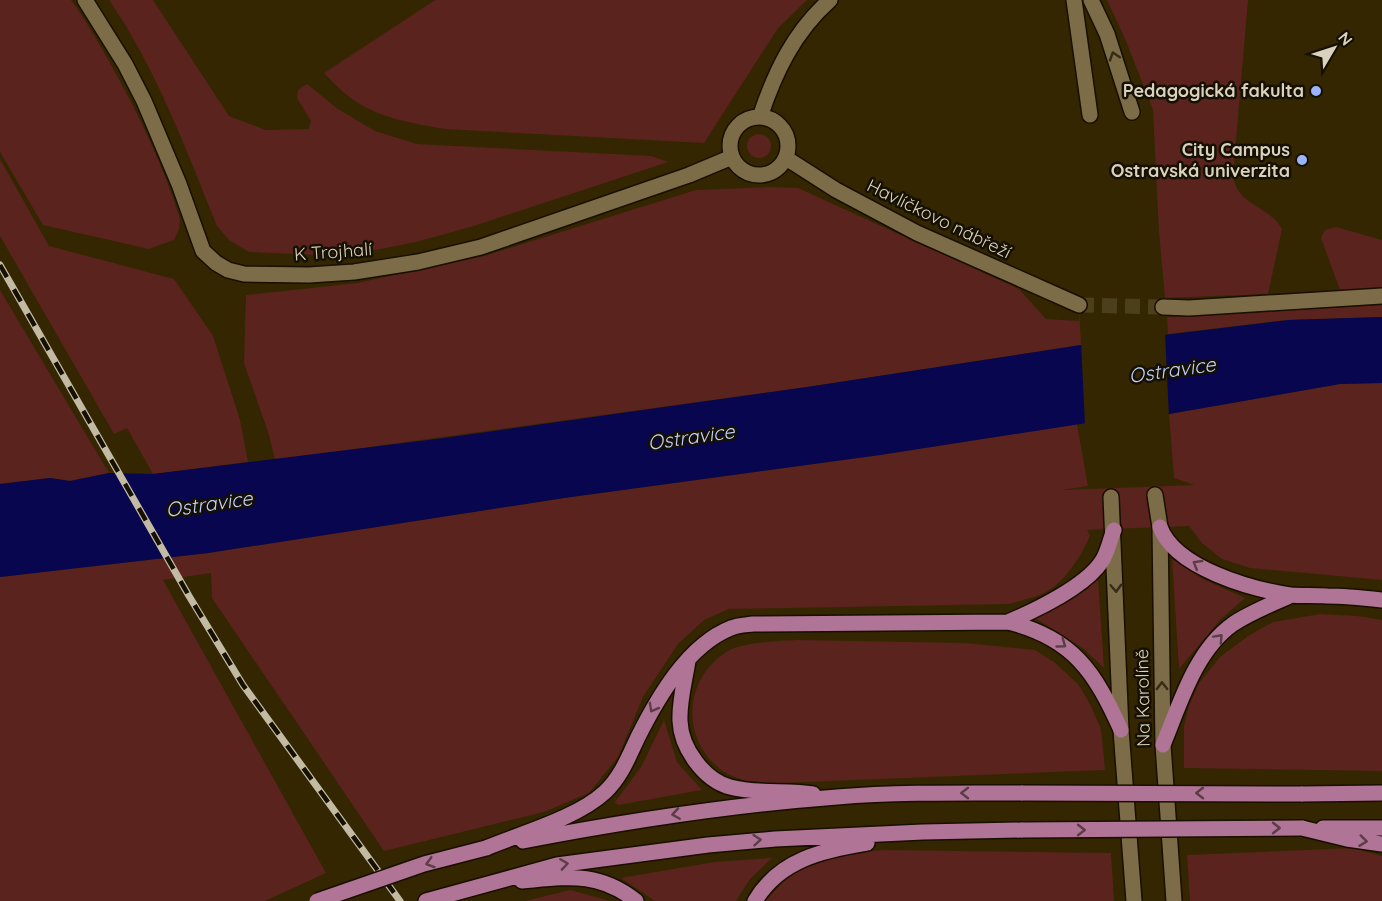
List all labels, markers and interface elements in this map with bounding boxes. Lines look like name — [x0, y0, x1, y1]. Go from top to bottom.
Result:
north arrow — [1304, 18, 1364, 78]
text: N — [1334, 28, 1357, 49]
one-way arrow — [1109, 51, 1121, 62]
place label: Pedagogická fakulta — [1123, 79, 1304, 102]
marker: Pedagogická fakulta — [1309, 84, 1323, 98]
place label: City Campus Ostravská univerzita — [1111, 138, 1290, 182]
marker: City Campus Ostravská univerzita — [1295, 153, 1309, 167]
street label: Havlíčkovo nábřeží — [863, 174, 1015, 263]
street label: K Trojhalí — [293, 237, 373, 266]
water label: Ostravice — [1127, 351, 1218, 388]
water label: Ostravice — [646, 418, 737, 455]
water label: Ostravice — [164, 485, 255, 522]
one-way arrow — [1193, 560, 1203, 571]
one-way arrow — [1109, 584, 1122, 593]
one-way arrow — [1212, 634, 1223, 644]
one-way arrow — [1055, 637, 1066, 648]
street label: Na Karolíně — [1130, 649, 1155, 747]
one-way arrow — [1156, 682, 1168, 691]
one-way arrow — [649, 702, 660, 712]
one-way arrow — [960, 787, 969, 799]
one-way arrow — [1196, 787, 1205, 799]
one-way arrow — [671, 808, 680, 820]
one-way arrow — [1272, 822, 1281, 834]
one-way arrow — [1077, 824, 1086, 836]
one-way arrow — [753, 834, 762, 847]
one-way arrow — [1358, 835, 1367, 847]
one-way arrow — [425, 856, 436, 868]
one-way arrow — [559, 858, 569, 871]

